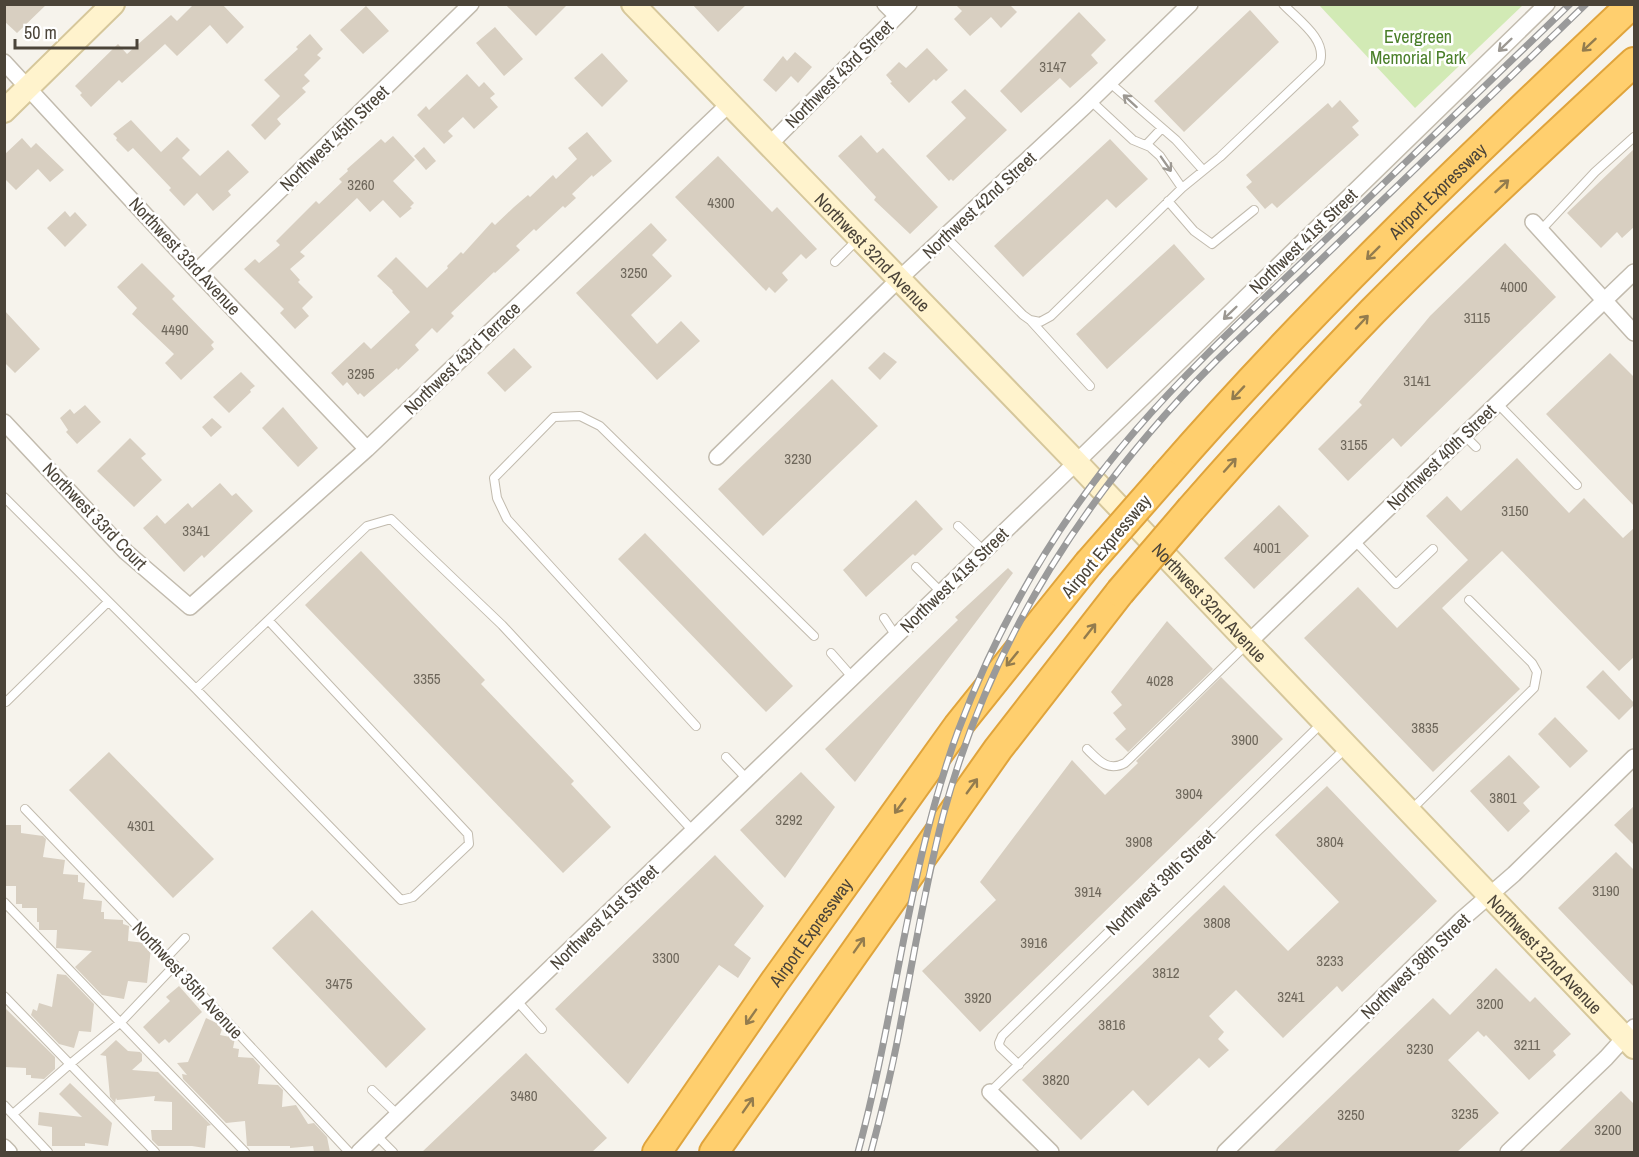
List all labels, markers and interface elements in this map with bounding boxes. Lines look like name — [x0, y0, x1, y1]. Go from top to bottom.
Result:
scale bar — [15, 12, 136, 50]
street label: Northwest 43rd Street — [779, 14, 899, 134]
text: 50 m — [24, 20, 57, 45]
park label: Evergreen Memorial Park — [1370, 24, 1467, 70]
one-way arrow — [1582, 37, 1597, 52]
one-way arrow — [1497, 38, 1512, 53]
house number: 3147 — [1039, 56, 1067, 77]
street label: Northwest 45th Street — [274, 79, 394, 197]
one-way arrow — [1123, 94, 1138, 108]
street label: Airport Expressway — [1382, 136, 1492, 245]
street label: Northwest 42nd Street — [917, 146, 1041, 264]
one-way arrow — [1160, 156, 1172, 172]
house number: 3260 — [347, 174, 375, 195]
one-way arrow — [1494, 179, 1509, 193]
street label: Northwest 41st Street — [1243, 183, 1363, 299]
street label: Northwest 32nd Avenue — [809, 187, 936, 317]
street label: Northwest 33rd Avenue — [124, 191, 246, 321]
house number: 4300 — [707, 192, 735, 213]
one-way arrow — [1366, 245, 1380, 260]
house number: 3250 — [620, 262, 648, 283]
house number: 4000 — [1500, 276, 1528, 297]
street label: Northwest 43rd Terrace — [398, 296, 526, 420]
one-way arrow — [1222, 306, 1237, 320]
house number: 3115 — [1464, 307, 1490, 328]
one-way arrow — [1355, 315, 1369, 330]
house number: 4490 — [161, 319, 189, 340]
house number: 3295 — [347, 363, 375, 384]
house number: 3141 — [1403, 370, 1431, 391]
one-way arrow — [1231, 386, 1245, 401]
street label: Northwest 40th Street — [1381, 398, 1501, 516]
house number: 3155 — [1340, 434, 1368, 455]
house number: 3230 — [784, 448, 812, 469]
street label: Northwest 33rd Court — [37, 457, 153, 575]
one-way arrow — [1223, 458, 1237, 473]
street label: Airport Expressway — [1055, 488, 1157, 604]
house number: 3150 — [1501, 500, 1529, 521]
house number: 3341 — [182, 520, 210, 541]
street label: Northwest 41st Street — [894, 522, 1014, 638]
street label: Northwest 32nd Avenue — [1147, 537, 1273, 668]
house number: 4001 — [1253, 537, 1281, 558]
one-way arrow — [1084, 623, 1097, 639]
one-way arrow — [1006, 651, 1019, 667]
house number: 3355 — [413, 668, 441, 689]
house number: 4028 — [1146, 670, 1174, 691]
house number: 3835 — [1411, 717, 1439, 738]
house number: 3900 — [1231, 729, 1259, 750]
one-way arrow — [966, 778, 978, 794]
house number: 3904 — [1175, 783, 1203, 804]
house number: 3801 — [1489, 787, 1517, 808]
one-way arrow — [894, 798, 906, 814]
house number: 3292 — [775, 809, 803, 830]
house number: 4301 — [127, 815, 155, 836]
street label: Northwest 39th Street — [1100, 823, 1220, 941]
house number: 3908 — [1125, 831, 1153, 852]
house number: 3804 — [1316, 831, 1344, 852]
street label: Northwest 41st Street — [544, 859, 664, 975]
street label: Airport Expressway — [762, 872, 858, 992]
house number: 3190 — [1592, 880, 1620, 901]
house number: 3914 — [1074, 881, 1102, 902]
street label: Northwest 32nd Avenue — [1482, 889, 1608, 1019]
street label: Northwest 38th Street — [1355, 907, 1475, 1025]
house number: 3808 — [1203, 912, 1231, 933]
street label: Northwest 35th Avenue — [127, 916, 249, 1044]
house number: 3916 — [1020, 932, 1048, 953]
one-way arrow — [853, 937, 866, 953]
house number: 3300 — [652, 947, 680, 968]
house number: 3233 — [1316, 950, 1344, 971]
house number: 3812 — [1152, 962, 1180, 983]
house number: 3475 — [325, 973, 353, 994]
house number: 3241 — [1277, 986, 1305, 1007]
house number: 3920 — [964, 987, 992, 1008]
house number: 3200 — [1476, 993, 1504, 1014]
one-way arrow — [745, 1008, 757, 1025]
house number: 3816 — [1098, 1014, 1126, 1035]
house number: 3211 — [1514, 1034, 1540, 1055]
house number: 3230 — [1406, 1038, 1434, 1059]
house number: 3820 — [1042, 1069, 1070, 1090]
house number: 3480 — [510, 1085, 538, 1106]
one-way arrow — [742, 1097, 754, 1113]
house number: 3235 — [1451, 1103, 1479, 1124]
house number: 3250 — [1337, 1104, 1365, 1125]
house number: 3200 — [1594, 1119, 1622, 1140]

